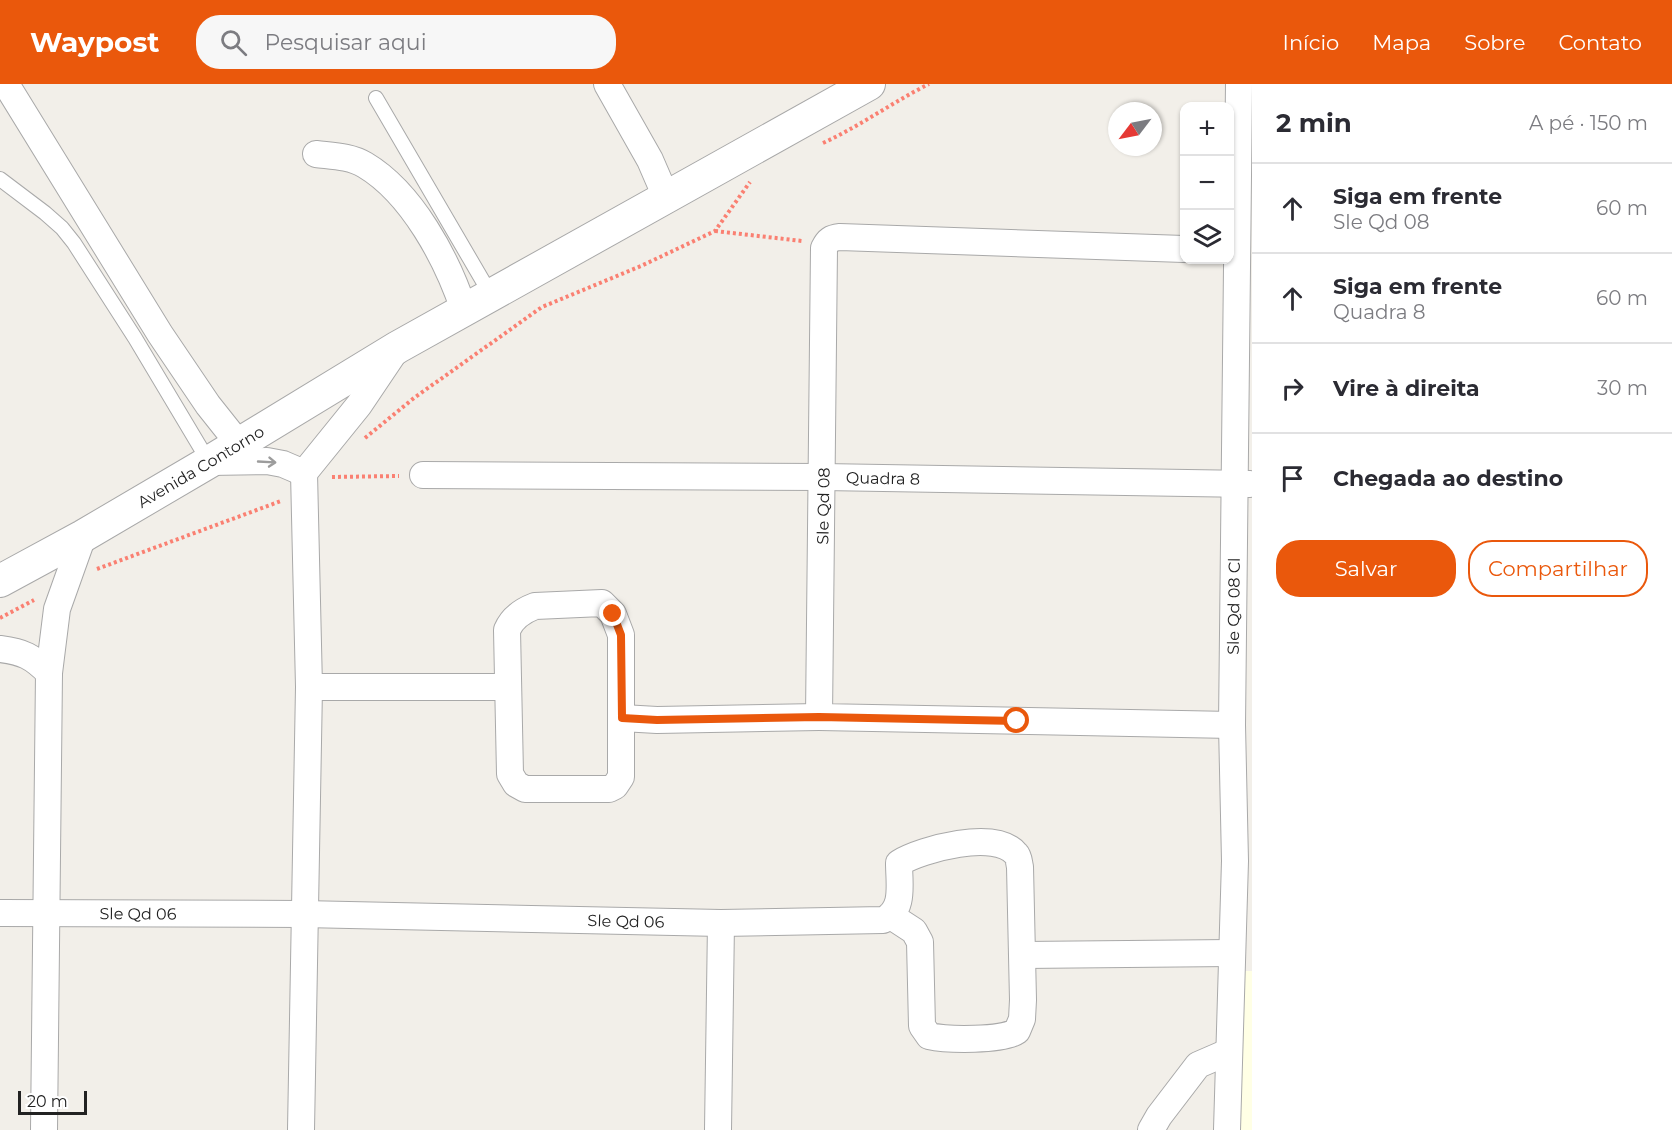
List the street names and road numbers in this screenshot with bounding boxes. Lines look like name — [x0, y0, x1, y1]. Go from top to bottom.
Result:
street label: Avenida Contorno — [134, 422, 268, 512]
street label: Sle Qd 08 — [813, 467, 834, 545]
street label: Quadra 8 — [846, 468, 920, 489]
street label: Sle Qd 08 Cl — [1224, 557, 1244, 655]
street label: Sle Qd 06 — [100, 904, 177, 924]
street label: Sle Qd 06 — [587, 911, 665, 932]

